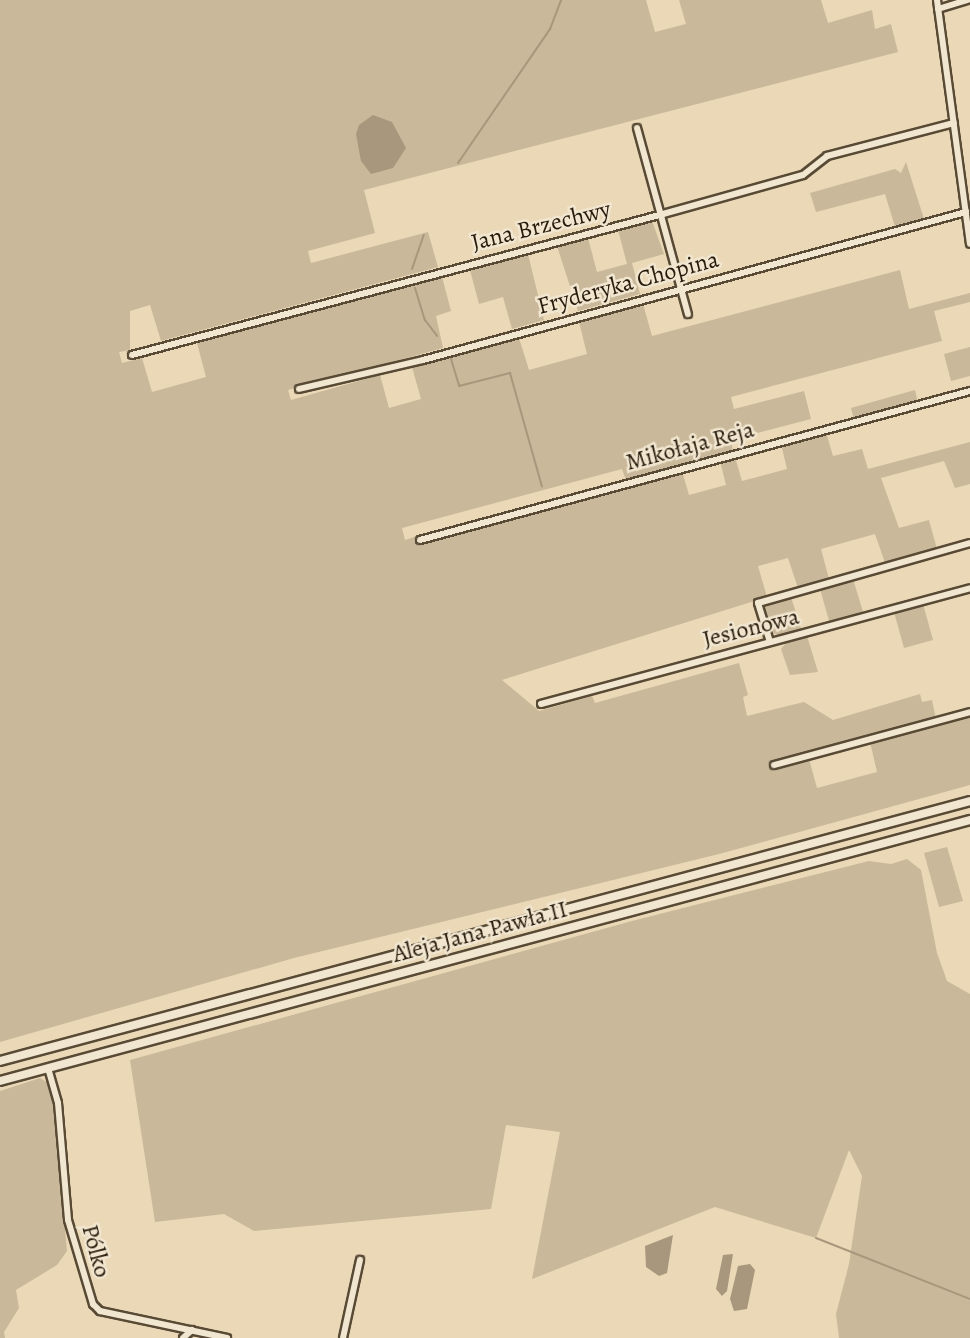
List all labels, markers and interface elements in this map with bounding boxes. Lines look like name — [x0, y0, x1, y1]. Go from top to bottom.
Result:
street label: Jana Brzechwy — [468, 195, 614, 257]
street label: Fryderyka Chopina — [534, 245, 722, 321]
street label: Mikołaja Reja — [623, 415, 757, 477]
street label: Jesionowa — [700, 602, 802, 654]
street label: Aleja Jana Pawła II — [390, 895, 570, 969]
street label: Pólko — [75, 1222, 117, 1280]

